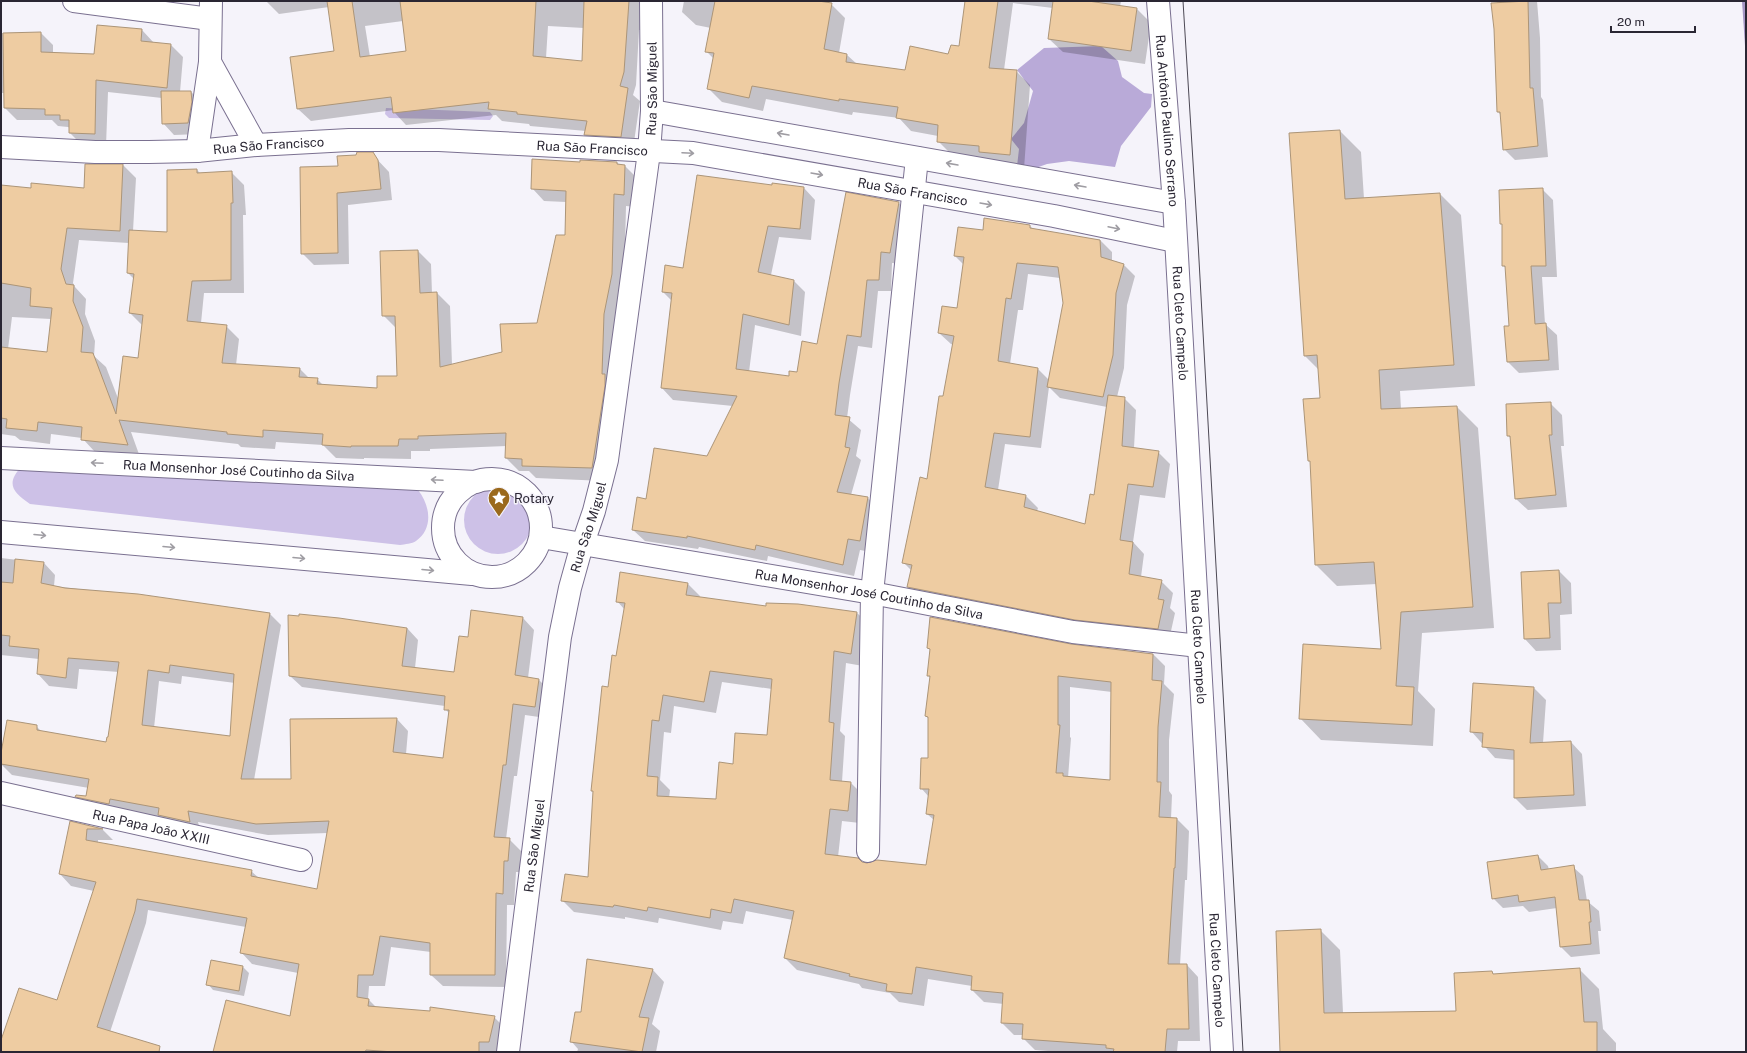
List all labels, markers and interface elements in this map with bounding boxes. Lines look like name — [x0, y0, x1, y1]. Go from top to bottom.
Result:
scale bar — [1611, 8, 1695, 34]
text: 20 m — [1617, 15, 1645, 29]
street label: Rua Antônio Paulino Serrano — [1153, 34, 1182, 207]
street label: Rua São Miguel — [643, 41, 660, 136]
one-way arrow — [777, 130, 790, 138]
street label: Rua São Francisco — [212, 134, 325, 157]
street label: Rua São Francisco — [536, 138, 648, 158]
one-way arrow — [681, 149, 694, 157]
one-way arrow — [946, 160, 959, 168]
one-way arrow — [810, 170, 823, 178]
street label: Rua São Francisco — [857, 174, 969, 208]
one-way arrow — [1074, 182, 1087, 190]
one-way arrow — [979, 200, 992, 208]
one-way arrow — [1107, 225, 1120, 233]
street label: Rua Cleto Campelo — [1170, 265, 1192, 381]
street label: Rua Monsenhor José Coutinho da Silva — [123, 457, 355, 483]
one-way arrow — [91, 459, 104, 466]
one-way arrow — [431, 476, 444, 483]
street label: Rua São Miguel — [567, 480, 609, 574]
place icon: Rotary — [486, 485, 512, 518]
place label: Rotary — [514, 491, 554, 506]
one-way arrow — [33, 532, 46, 539]
one-way arrow — [162, 543, 175, 550]
one-way arrow — [292, 555, 305, 562]
one-way arrow — [421, 566, 434, 573]
street label: Rua Monsenhor José Coutinho da Silva — [754, 566, 985, 622]
street label: Rua Cleto Campelo — [1188, 589, 1210, 705]
street label: Rua São Miguel — [521, 798, 547, 893]
street label: Rua Papa João XXIII — [91, 806, 211, 847]
street label: Rua Cleto Campelo — [1207, 912, 1228, 1028]

